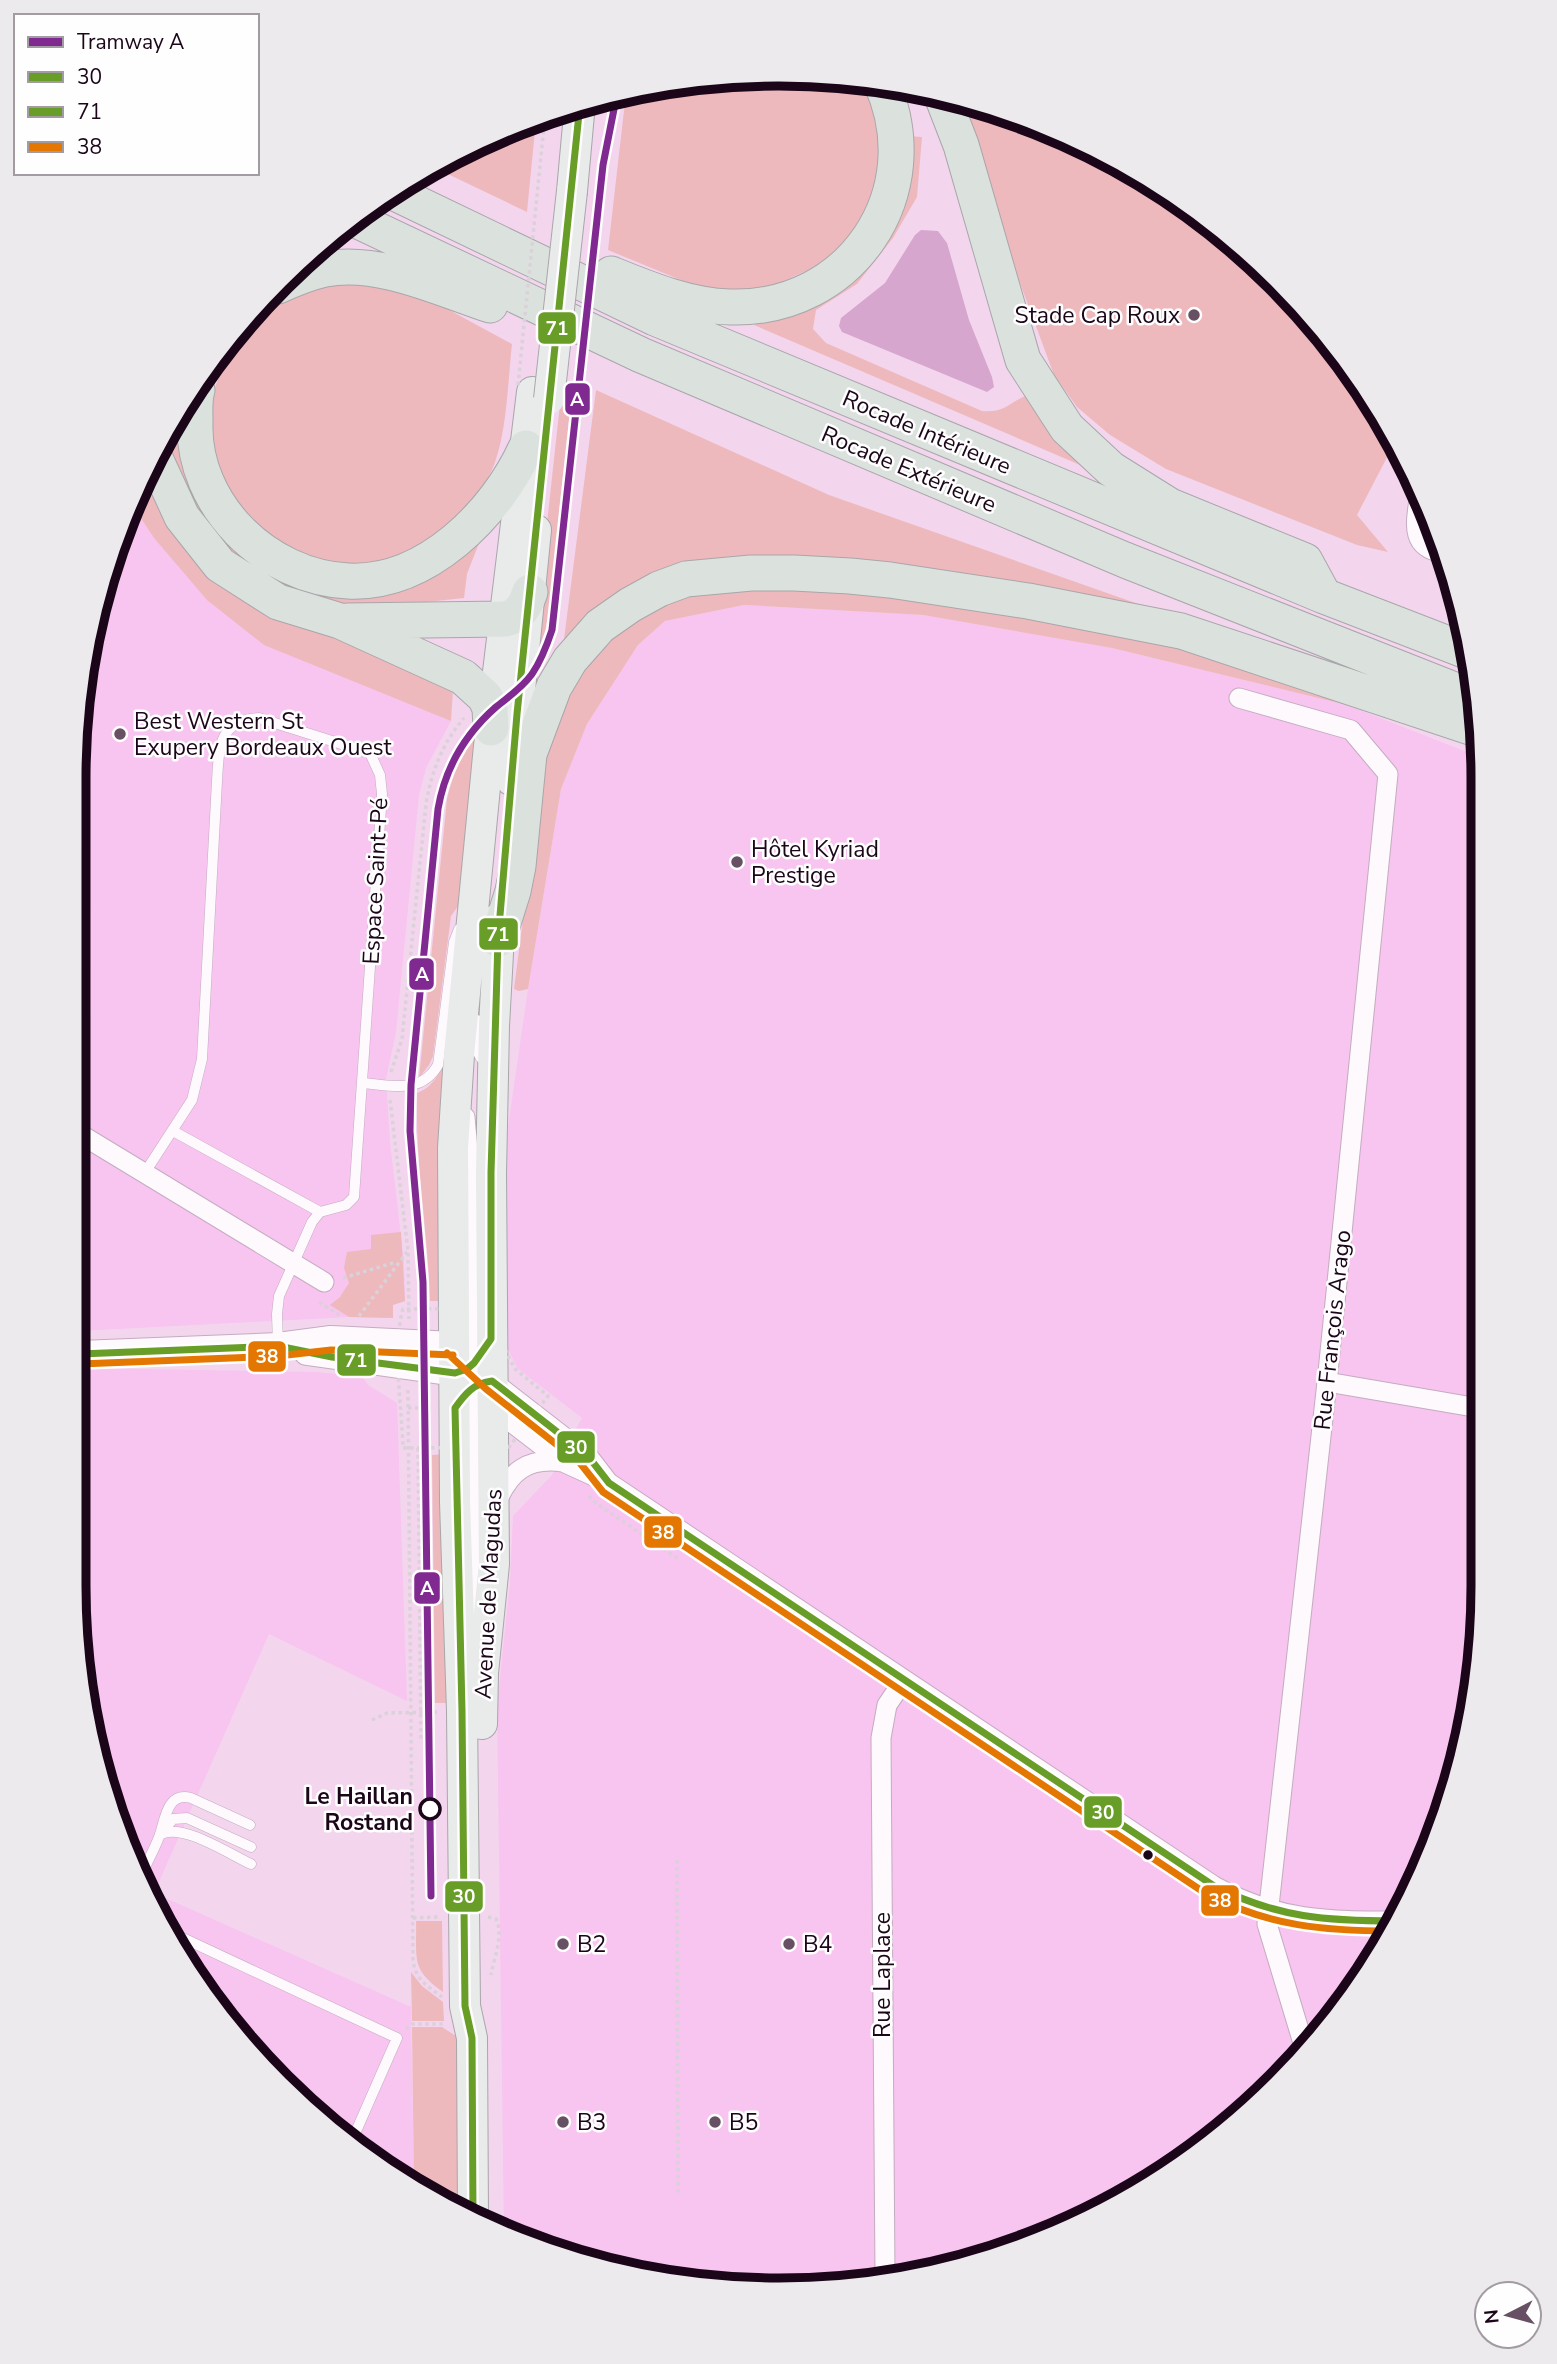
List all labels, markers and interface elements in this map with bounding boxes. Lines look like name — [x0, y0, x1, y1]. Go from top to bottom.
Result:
legend — [14, 14, 259, 175]
text: Tramway A — [77, 28, 184, 56]
text: 30 — [77, 63, 102, 91]
text: 71 — [77, 98, 102, 126]
text: 38 — [77, 133, 102, 161]
place label: Stade Cap Roux — [1015, 300, 1180, 331]
marker: Stade Cap Roux — [1186, 307, 1202, 323]
line badge: 71 — [537, 311, 577, 345]
text: 71 — [546, 316, 568, 342]
line badge: A — [564, 382, 591, 416]
street label: Rocade Intérieure — [838, 383, 1016, 482]
text: A — [570, 387, 585, 413]
street label: Rocade Extérieure — [817, 419, 1001, 520]
place label: Best Western St Exupery Bordeaux Ouest — [134, 706, 393, 763]
marker: Best Western St Exupery Bordeaux Ouest — [112, 726, 128, 742]
street label: Espace Saint-Pé — [356, 797, 395, 965]
place label: Hôtel Kyriad Prestige — [751, 834, 879, 891]
marker: Hôtel Kyriad Prestige — [729, 854, 745, 870]
line badge: 71 — [478, 917, 519, 951]
text: 71 — [487, 922, 509, 948]
line badge: A — [408, 957, 435, 991]
text: A — [415, 962, 430, 988]
street label: Rue François Arago — [1307, 1228, 1358, 1432]
line badge: 38 — [247, 1340, 287, 1373]
line badge: 71 — [336, 1343, 377, 1377]
text: 38 — [256, 1344, 278, 1370]
text: 71 — [345, 1348, 367, 1374]
line badge: 30 — [556, 1430, 596, 1464]
text: 30 — [565, 1435, 587, 1461]
street label: Avenue de Magudas — [468, 1488, 509, 1700]
line badge: 38 — [643, 1515, 683, 1549]
text: 38 — [652, 1520, 674, 1546]
line badge: A — [413, 1571, 441, 1605]
text: A — [420, 1576, 435, 1602]
place label: Le Haillan Rostand — [305, 1781, 413, 1838]
line badge: 30 — [1083, 1795, 1123, 1829]
marker: Le Haillan Rostand — [419, 1798, 441, 1820]
text: 30 — [1092, 1800, 1114, 1826]
unlabelled marker — [1141, 1848, 1155, 1862]
line badge: 30 — [444, 1880, 484, 1913]
text: 30 — [453, 1884, 475, 1910]
line badge: 38 — [1200, 1884, 1240, 1917]
text: 38 — [1209, 1888, 1231, 1914]
street label: Rue Laplace — [867, 1912, 898, 2038]
place label: B2 — [577, 1929, 606, 1960]
place label: B4 — [803, 1929, 832, 1960]
marker: B2 — [555, 1936, 571, 1952]
marker: B4 — [781, 1936, 797, 1952]
place label: B3 — [577, 2107, 606, 2138]
place label: B5 — [729, 2107, 758, 2138]
marker: B3 — [555, 2114, 571, 2130]
marker: B5 — [707, 2114, 723, 2130]
north arrow — [1473, 2280, 1543, 2350]
text: N — [1478, 2308, 1506, 2325]

